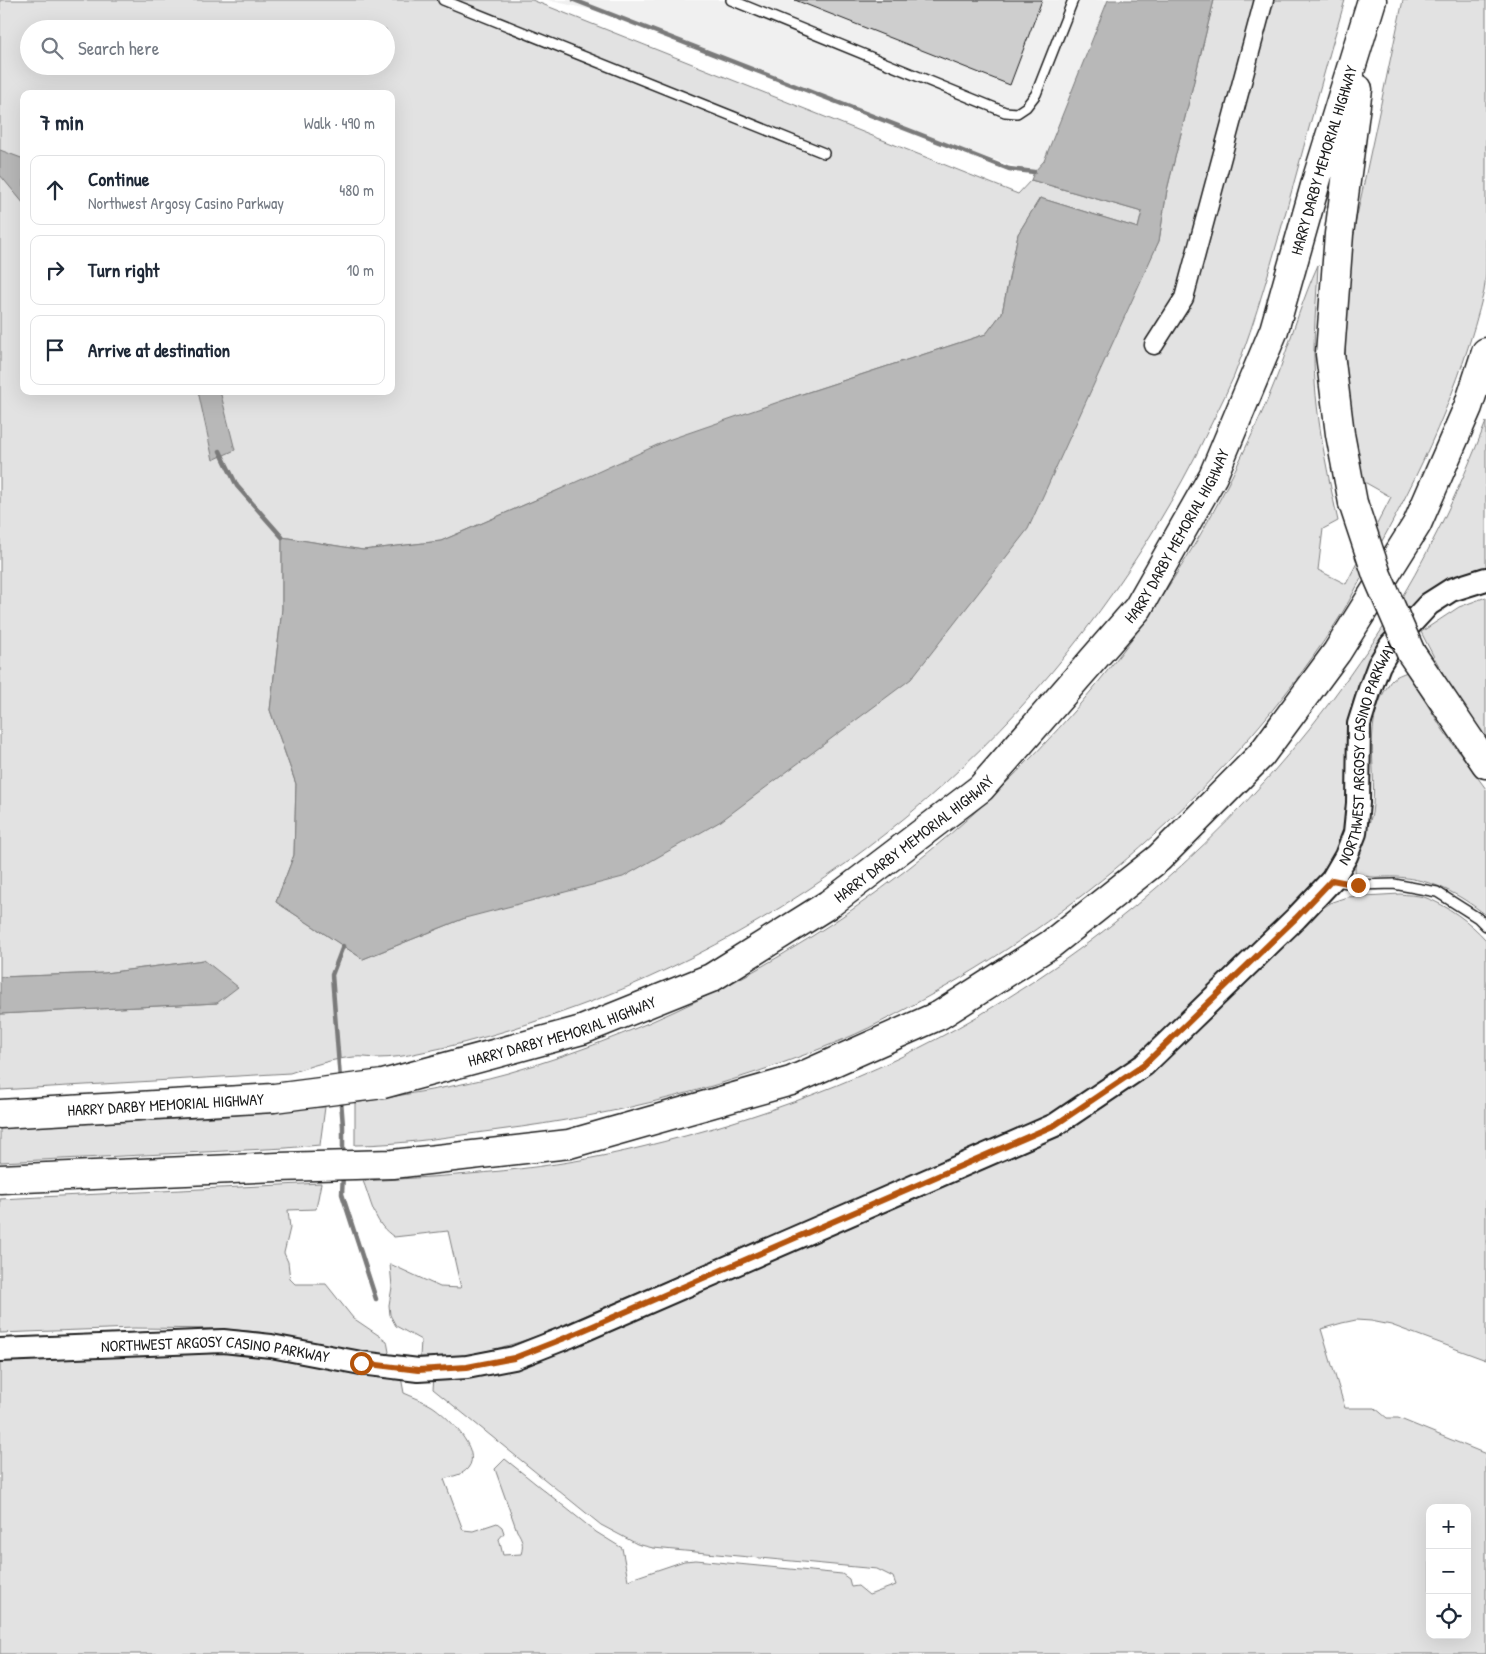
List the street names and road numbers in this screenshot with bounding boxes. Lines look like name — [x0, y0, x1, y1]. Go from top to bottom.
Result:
street label: HARRY DARBY MEMORIAL HIGHWAY — [1285, 63, 1362, 257]
street label: HARRY DARBY MEMORIAL HIGHWAY — [1119, 445, 1234, 628]
street label: NORTHWEST ARGOSY CASINO PARKWAY — [1332, 638, 1401, 869]
street label: HARRY DARBY MEMORIAL HIGHWAY — [829, 770, 999, 908]
street label: HARRY DARBY MEMORIAL HIGHWAY — [465, 990, 659, 1072]
street label: HARRY DARBY MEMORIAL HIGHWAY — [67, 1088, 265, 1121]
street label: NORTHWEST ARGOSY CASINO PARKWAY — [101, 1330, 331, 1368]

